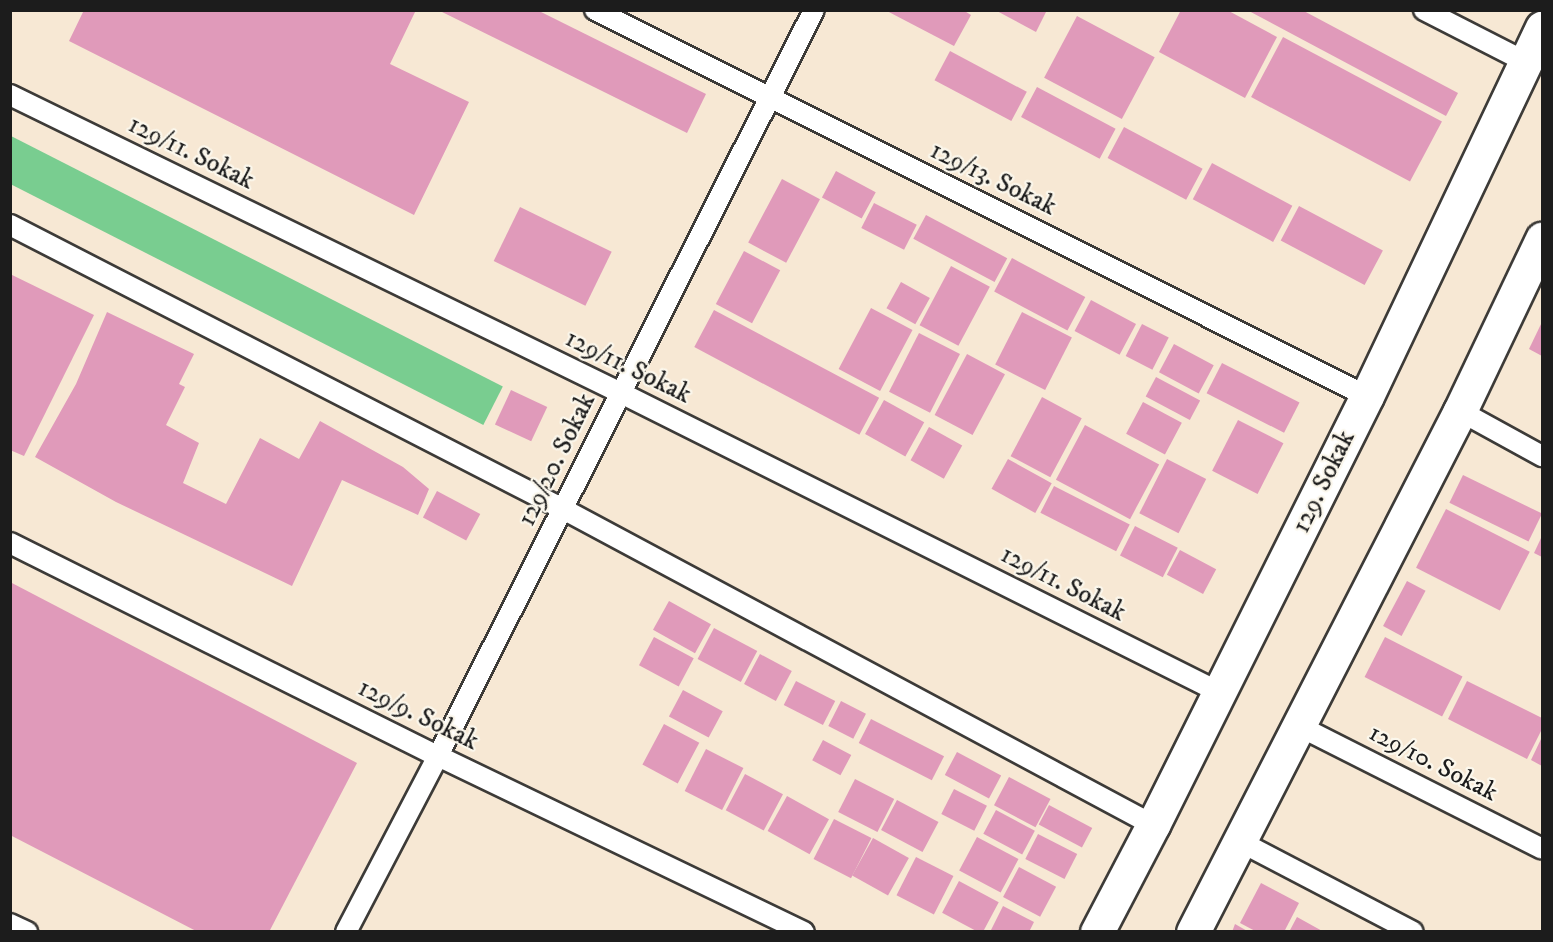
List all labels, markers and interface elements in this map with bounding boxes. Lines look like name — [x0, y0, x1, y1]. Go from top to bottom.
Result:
street label: 129/11. Sokak — [123, 109, 259, 197]
street label: 129/13. Sokak — [925, 135, 1061, 223]
street label: 129/11. Sokak — [560, 323, 696, 411]
street label: 129/20. Sokak — [511, 389, 603, 531]
street label: 129. Sokak — [1286, 426, 1362, 538]
street label: 129/11. Sokak — [995, 539, 1131, 629]
street label: 129/9. Sokak — [353, 672, 483, 758]
street label: 129/10. Sokak — [1363, 717, 1503, 809]

